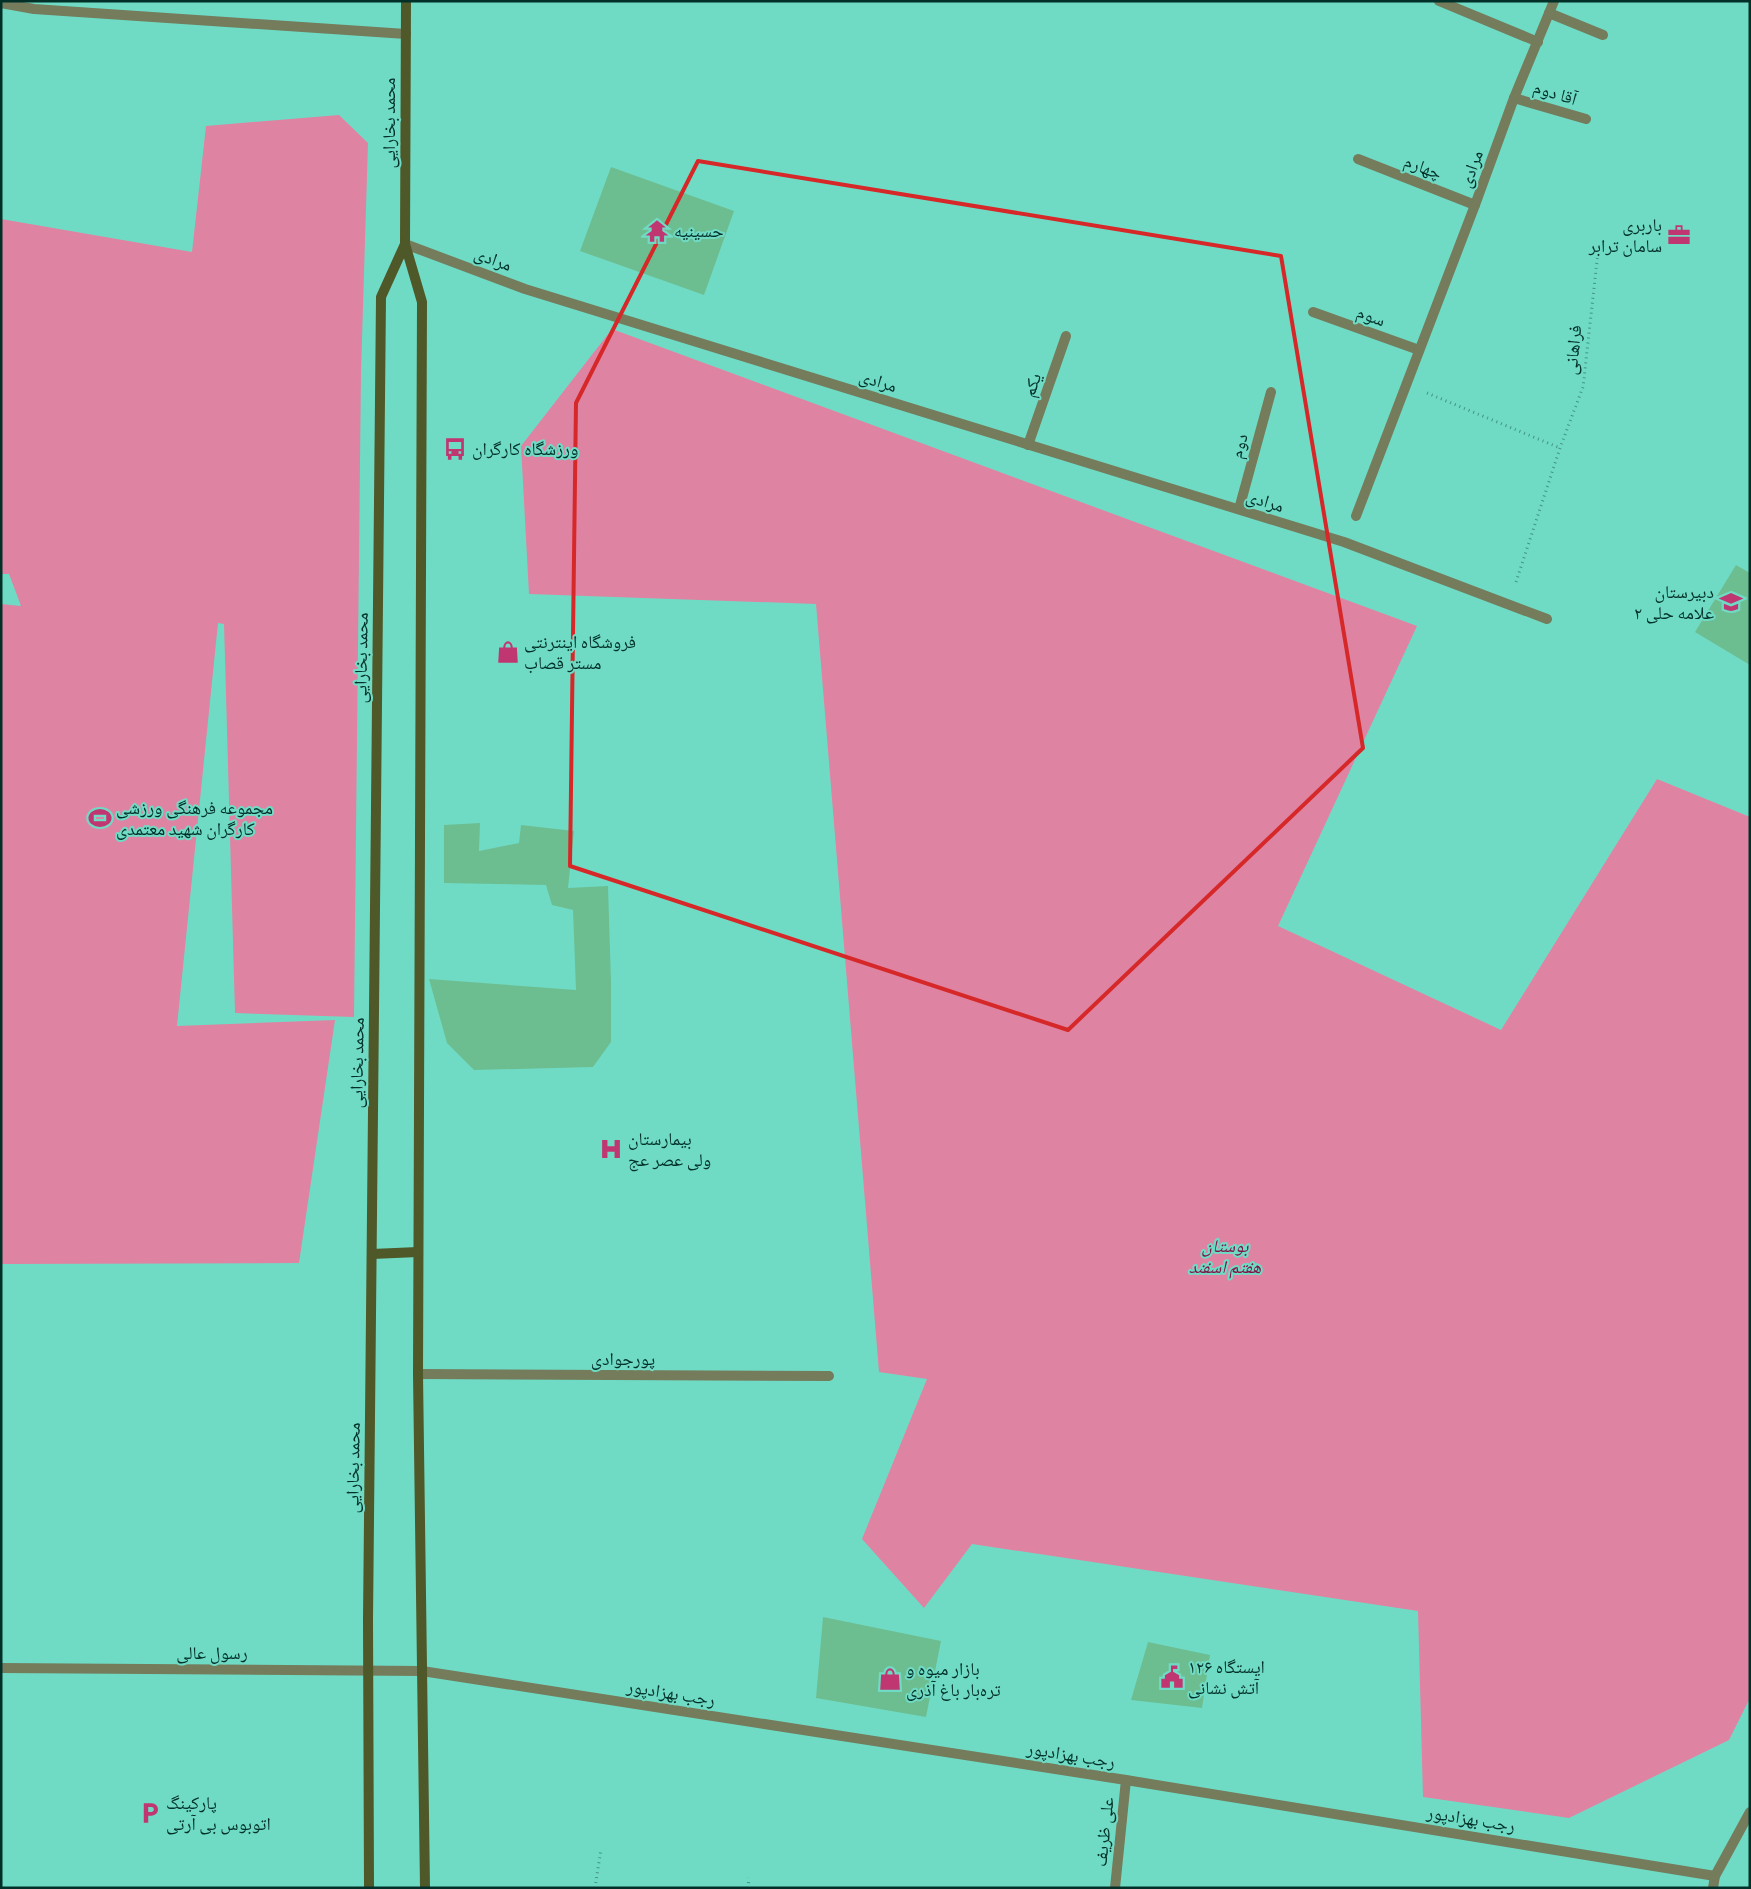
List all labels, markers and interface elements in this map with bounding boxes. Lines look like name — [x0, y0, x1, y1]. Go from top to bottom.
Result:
street label: آقا دوم — [1530, 72, 1581, 111]
street label: محمد بخارایی — [374, 77, 401, 169]
street label: چهارم — [1401, 146, 1446, 185]
street label: مرادی — [1450, 146, 1489, 191]
place label: باربری سامان ترابر — [1588, 210, 1662, 258]
place label: حسینیه — [674, 216, 724, 243]
temple icon: حسینیه — [644, 218, 670, 244]
office icon: باربری سامان ترابر — [1666, 222, 1692, 248]
street label: مرادی — [471, 238, 516, 277]
street label: سوم — [1353, 297, 1390, 332]
street label: فراهانی — [1555, 323, 1588, 376]
street label: مرادی — [856, 361, 901, 398]
street label: یکم — [1014, 369, 1047, 400]
street label: دوم — [1221, 430, 1254, 461]
place label: ورزشگاه کارگران — [472, 434, 578, 461]
bus stop icon: ورزشگاه کارگران — [442, 436, 468, 462]
street label: مرادی — [1243, 481, 1288, 518]
place label: دبیرستان علامه حلی ۲ — [1634, 577, 1714, 625]
school or university icon: دبیرستان علامه حلی ۲ — [1718, 589, 1744, 615]
street label: محمد بخارایی — [345, 612, 374, 704]
place label: فروشگاه اینترنتی مستر قصاب — [524, 627, 636, 675]
shop icon: فروشگاه اینترنتی مستر قصاب — [495, 639, 521, 665]
place label: مجموعه فرهنگی ورزشی کارگران شهید معتمدی — [116, 793, 273, 841]
sports icon: مجموعه فرهنگی ورزشی کارگران شهید معتمدی — [87, 805, 113, 831]
street label: محمد بخارایی — [341, 1017, 370, 1109]
place label: بیمارستان ولی عصر عج — [628, 1124, 711, 1172]
hospital icon: بیمارستان ولی عصر عج — [598, 1136, 624, 1162]
park label: بوستان هفتم اسفند — [1189, 1231, 1262, 1279]
street label: پورجوادی — [591, 1344, 655, 1371]
street label: محمد بخارایی — [337, 1422, 366, 1514]
street label: رسول عالی — [176, 1638, 248, 1665]
place label: ایستگاه ۱۲۶ آتش نشانی — [1188, 1652, 1265, 1700]
place label: بازار میوه و تره‌بار باغ آذری — [906, 1654, 1001, 1702]
public building icon: ایستگاه ۱۲۶ آتش نشانی — [1159, 1664, 1185, 1690]
shop icon: بازار میوه و تره‌بار باغ آذری — [877, 1666, 903, 1692]
street label: رجب بهزادپور — [624, 1671, 717, 1712]
street label: رجب بهزادپور — [1024, 1733, 1117, 1774]
place label: پارکینگ اتوبوس بی آرتی — [166, 1788, 271, 1836]
street label: علی ظریف — [1085, 1796, 1120, 1868]
street label: رجب بهزادپور — [1424, 1797, 1517, 1838]
parking icon: پارکینگ اتوبوس بی آرتی — [137, 1800, 163, 1826]

